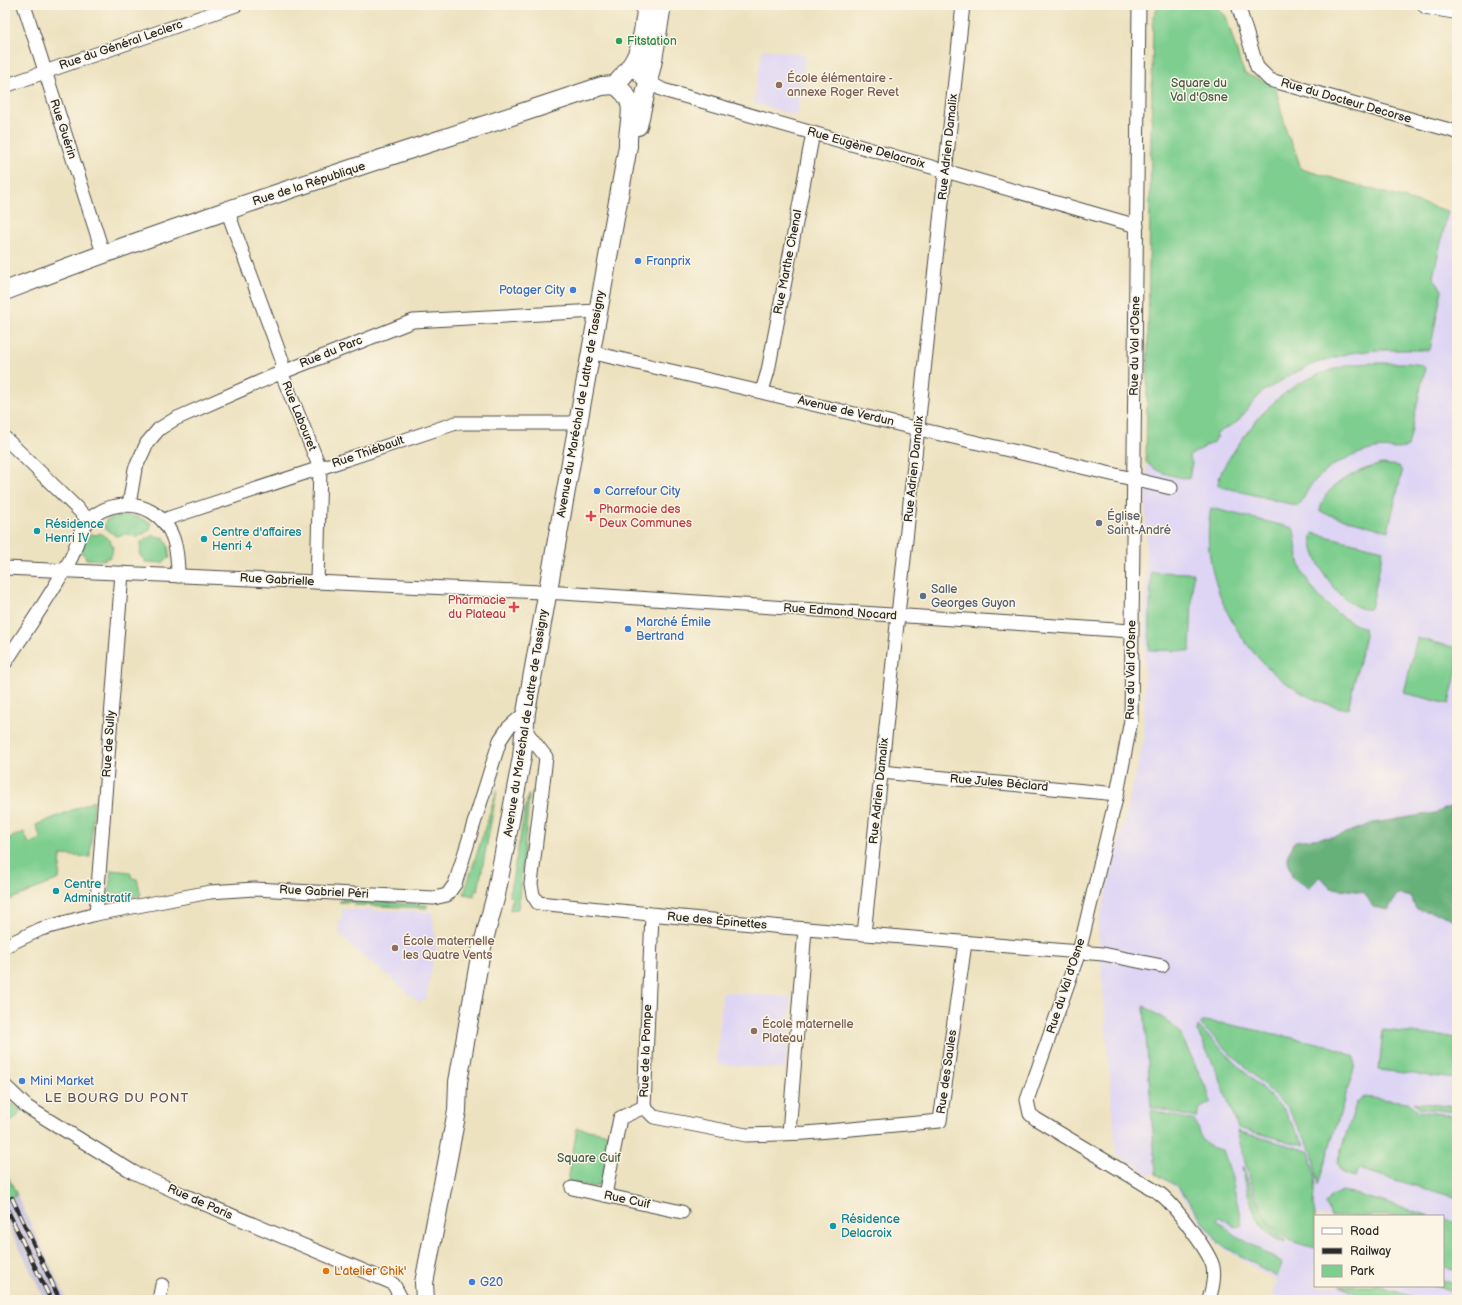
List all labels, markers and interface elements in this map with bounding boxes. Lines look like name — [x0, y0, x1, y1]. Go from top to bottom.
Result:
street label: Rue du Général Leclerc — [57, 17, 185, 73]
place label: Fitstation — [627, 34, 677, 49]
marker: Fitstation — [614, 36, 624, 46]
place label: École élémentaire - annexe Roger Revet — [787, 70, 899, 100]
street label: Rue du Docteur Decorse — [1279, 75, 1413, 127]
park label: Square du Val d'Osne — [1170, 76, 1228, 105]
marker: École élémentaire - annexe Roger Revet — [774, 80, 784, 90]
street label: Rue Adrien Damalix — [935, 93, 961, 201]
street label: Rue Guérin — [46, 97, 80, 161]
street label: Rue Eugène Delacroix — [805, 124, 927, 172]
street label: Rue de la République — [251, 159, 367, 209]
street label: Rue Marthe Chenal — [770, 208, 806, 316]
place label: Franprix — [646, 254, 691, 269]
marker: Franprix — [633, 256, 643, 266]
place label: Potager City — [499, 283, 566, 298]
marker: Potager City — [568, 285, 578, 295]
street label: Avenue du Maréchal de Lattre de Tassigny — [554, 289, 608, 519]
street label: Rue du Val d'Osne — [1127, 296, 1143, 396]
street label: Rue du Parc — [297, 333, 365, 371]
street label: Rue Labouret — [278, 379, 320, 453]
street label: Avenue de Verdun — [796, 393, 896, 429]
street label: Rue Adrien Damalix — [901, 415, 927, 523]
street label: Rue Thiébault — [330, 433, 406, 471]
place label: Carrefour City — [605, 484, 681, 499]
marker: Carrefour City — [592, 486, 602, 496]
place label: Pharmacie des Deux Communes — [599, 502, 692, 531]
place label: Église Saint-André — [1107, 508, 1171, 538]
marker: Pharmacie des Deux Communes — [586, 511, 596, 521]
place label: Résidence Henri IV — [45, 517, 104, 546]
marker: Église Saint-André — [1094, 518, 1104, 528]
place label: Centre d'affaires Henri 4 — [212, 525, 302, 554]
marker: Résidence Henri IV — [32, 526, 42, 536]
marker: Centre d'affaires Henri 4 — [199, 534, 209, 544]
street label: Rue Gabrielle — [239, 571, 315, 589]
place label: Salle Georges Guyon — [931, 582, 1016, 611]
marker: Salle Georges Guyon — [918, 591, 928, 601]
place label: Pharmacie du Plateau — [448, 593, 506, 622]
street label: Rue Edmond Nocard — [783, 601, 897, 623]
marker: Pharmacie du Plateau — [509, 602, 519, 612]
street label: Avenue du Maréchal de Lattre de Tassigny — [501, 608, 552, 838]
place label: Marché Émile Bertrand — [636, 614, 711, 644]
street label: Rue du Val d'Osne — [1123, 620, 1139, 720]
marker: Marché Émile Bertrand — [623, 624, 633, 634]
street label: Rue de Sully — [99, 709, 119, 778]
street label: Rue Adrien Damalix — [866, 737, 892, 845]
street label: Rue Jules Béclard — [949, 771, 1049, 795]
place label: Centre Administratif — [64, 877, 131, 906]
street label: Rue Gabriel Péri — [279, 882, 369, 902]
marker: Centre Administratif — [51, 886, 61, 896]
street label: Rue des Épinettes — [666, 908, 768, 933]
place label: École maternelle les Quatre Vents — [403, 933, 495, 963]
street label: Rue du Val d'Osne — [1043, 936, 1089, 1036]
marker: École maternelle les Quatre Vents — [390, 943, 400, 953]
street label: Rue de la Pompe — [637, 1004, 655, 1098]
place label: École maternelle Plateau — [762, 1016, 854, 1046]
marker: École maternelle Plateau — [749, 1026, 759, 1036]
street label: Rue des Saules — [934, 1029, 960, 1115]
place label: Mini Market — [30, 1074, 94, 1089]
marker: Mini Market — [17, 1076, 27, 1086]
district label: LE BOURG DU PONT — [45, 1090, 189, 1106]
park label: Square Cuif — [557, 1151, 621, 1166]
street label: Rue de Paris — [165, 1181, 235, 1223]
street label: Rue Cuif — [602, 1188, 652, 1212]
place label: Résidence Delacroix — [841, 1212, 900, 1241]
legend — [1314, 1215, 1444, 1287]
marker: Résidence Delacroix — [828, 1221, 838, 1231]
text: Road — [1350, 1224, 1379, 1239]
text: Railway — [1350, 1244, 1392, 1259]
place label: L'atelier Chik' — [334, 1264, 407, 1279]
text: Park — [1350, 1264, 1374, 1279]
marker: L'atelier Chik' — [321, 1266, 331, 1276]
place label: G20 — [480, 1275, 503, 1290]
marker: G20 — [467, 1277, 477, 1287]

